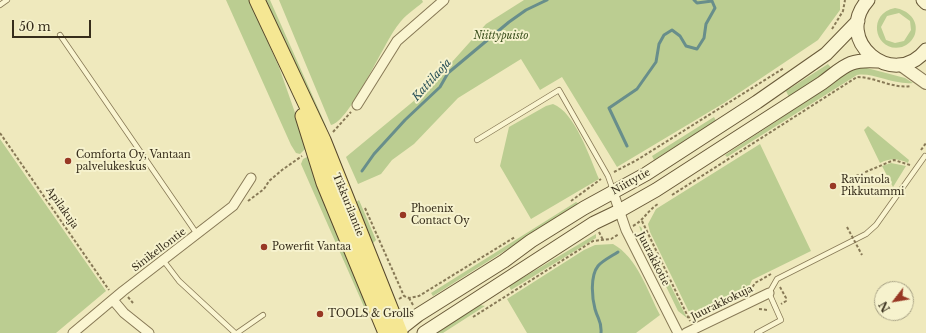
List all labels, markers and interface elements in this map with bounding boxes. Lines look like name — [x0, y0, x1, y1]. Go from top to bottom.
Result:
scale bar — [14, 12, 93, 38]
text: 50 m — [19, 19, 51, 34]
park label: Niittypuisto — [473, 30, 529, 42]
water label: Kattilaoja — [410, 56, 454, 104]
place label: Comforta Oy, Vantaan palvelukeskus — [76, 149, 191, 172]
marker: Comforta Oy, Vantaan palvelukeskus — [63, 156, 73, 166]
street label: Niittytie — [609, 166, 653, 198]
street label: Tikkurilantie — [330, 172, 366, 238]
place label: Ravintola Pikkutammi — [841, 174, 904, 198]
marker: Ravintola Pikkutammi — [828, 181, 838, 191]
street label: Apilakuja — [43, 185, 81, 231]
place label: Phoenix Contact Oy — [411, 203, 470, 226]
marker: Phoenix Contact Oy — [398, 210, 408, 220]
street label: Sinikellontie — [130, 226, 188, 274]
street label: Juurakkotie — [634, 230, 672, 288]
place label: Powerfit Vantaa — [272, 241, 351, 253]
marker: Powerfit Vantaa — [259, 242, 269, 252]
north arrow — [874, 281, 914, 321]
street label: Juurakkokuja — [689, 283, 755, 323]
text: N — [876, 299, 893, 315]
place label: TOOLS & Grolls — [328, 308, 414, 320]
marker: TOOLS & Grolls — [315, 309, 325, 319]

